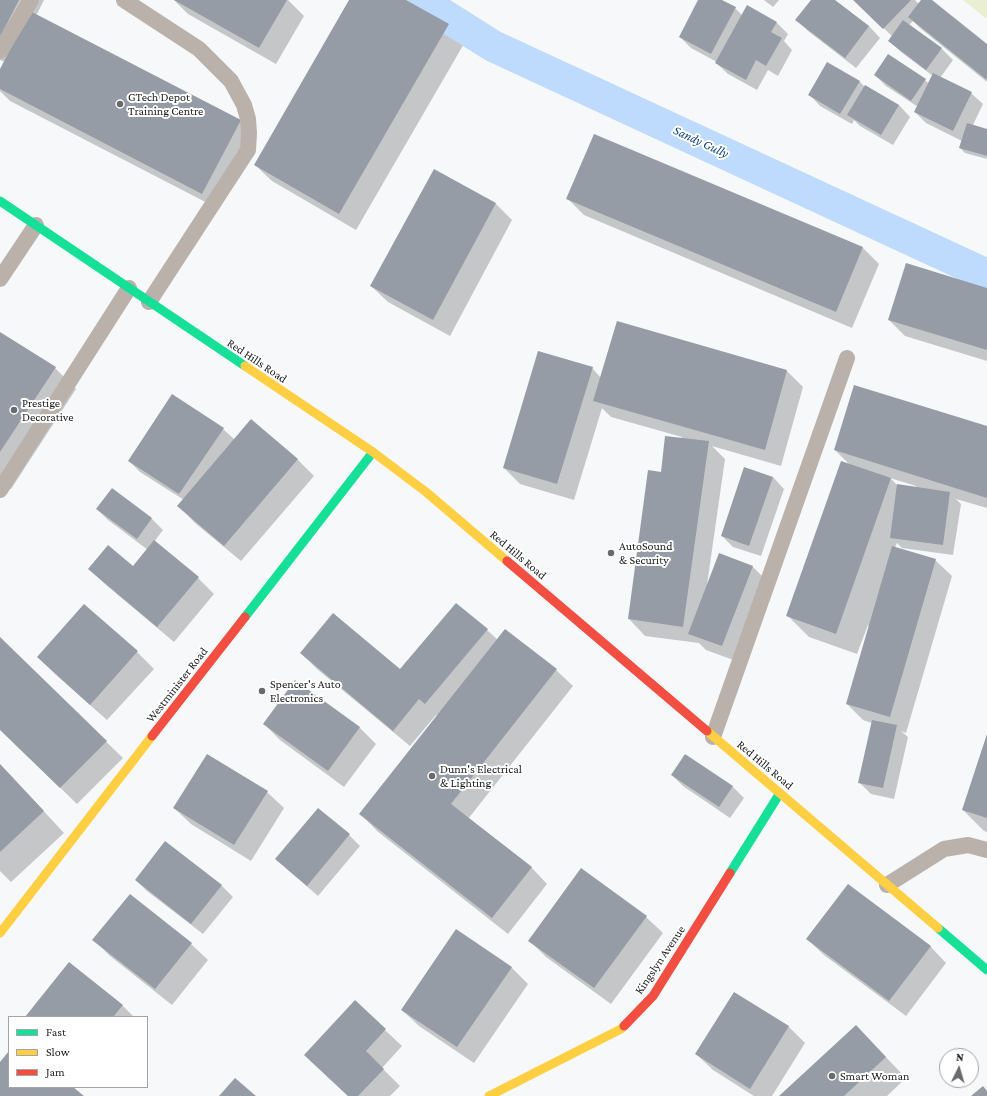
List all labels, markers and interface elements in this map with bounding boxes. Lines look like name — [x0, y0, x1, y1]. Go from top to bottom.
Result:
place label: GTech Depot Training Centre — [128, 90, 203, 118]
marker: GTech Depot Training Centre — [115, 99, 125, 109]
water label: Sandy Gully — [671, 122, 731, 162]
street label: Red Hills Road — [224, 336, 290, 386]
place label: Prestige Decorative — [22, 396, 74, 424]
marker: Prestige Decorative — [9, 405, 19, 415]
street label: Red Hills Road — [487, 527, 549, 583]
place label: AutoSound & Security — [619, 539, 673, 567]
marker: AutoSound & Security — [606, 548, 616, 558]
street label: Westminister Road — [143, 644, 211, 726]
place label: Spencer's Auto Electronics — [270, 677, 341, 705]
marker: Spencer's Auto Electronics — [257, 686, 267, 696]
street label: Red Hills Road — [734, 737, 796, 793]
place label: Dunn's Electrical & Lighting — [440, 762, 522, 790]
marker: Dunn's Electrical & Lighting — [427, 771, 437, 781]
street label: Kingslyn Avenue — [632, 923, 688, 997]
legend — [8, 1016, 148, 1088]
text: Fast — [46, 1025, 66, 1039]
text: Slow — [46, 1045, 70, 1059]
north arrow — [939, 1048, 979, 1088]
text: N — [956, 1051, 964, 1063]
text: Jam — [46, 1065, 65, 1079]
place label: Smart Woman — [840, 1069, 909, 1083]
marker: Smart Woman — [827, 1071, 837, 1081]

